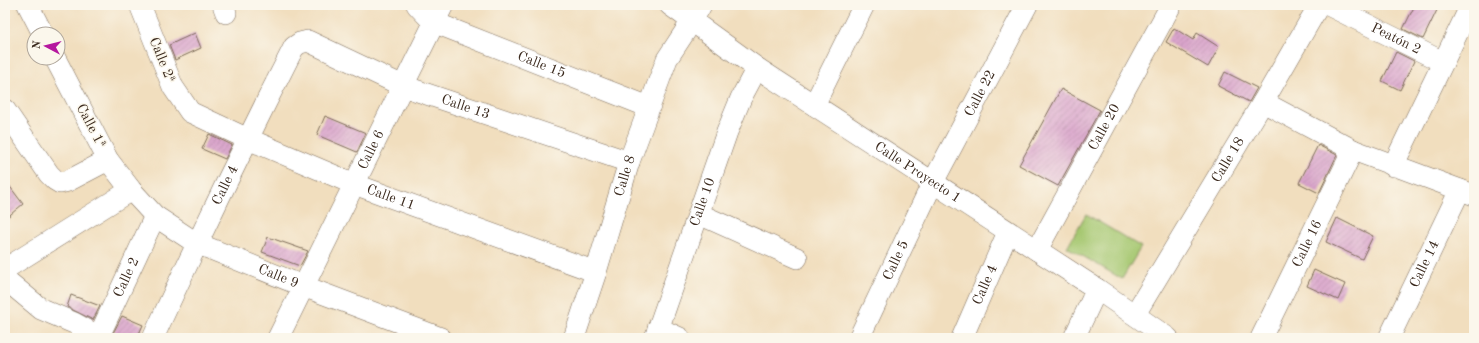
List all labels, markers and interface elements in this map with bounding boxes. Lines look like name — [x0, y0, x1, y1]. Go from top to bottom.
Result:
street label: Peatón 2 — [1369, 21, 1423, 57]
north arrow — [26, 26, 66, 66]
street label: Calle 2ª — [147, 35, 177, 85]
text: N — [32, 40, 44, 50]
street label: Calle 15 — [515, 49, 568, 80]
street label: Calle 22 — [962, 68, 998, 119]
street label: Calle 13 — [439, 92, 492, 122]
street label: Calle 1ª — [74, 102, 108, 150]
street label: Calle 20 — [1086, 102, 1122, 153]
street label: Calle 6 — [356, 128, 387, 172]
street label: Calle 18 — [1209, 135, 1247, 185]
street label: Calle Proyecto 1 — [872, 139, 963, 205]
street label: Calle 8 — [612, 153, 638, 198]
street label: Calle 4 — [210, 163, 241, 207]
street label: Calle 10 — [688, 176, 717, 228]
street label: Calle 11 — [365, 182, 417, 213]
street label: Calle 16 — [1290, 218, 1325, 269]
street label: Calle 5 — [880, 238, 911, 282]
street label: Calle 14 — [1407, 238, 1442, 290]
street label: Calle 2 — [111, 255, 142, 299]
street label: Calle 9 — [256, 262, 301, 290]
street label: Calle 4 — [970, 263, 1000, 307]

